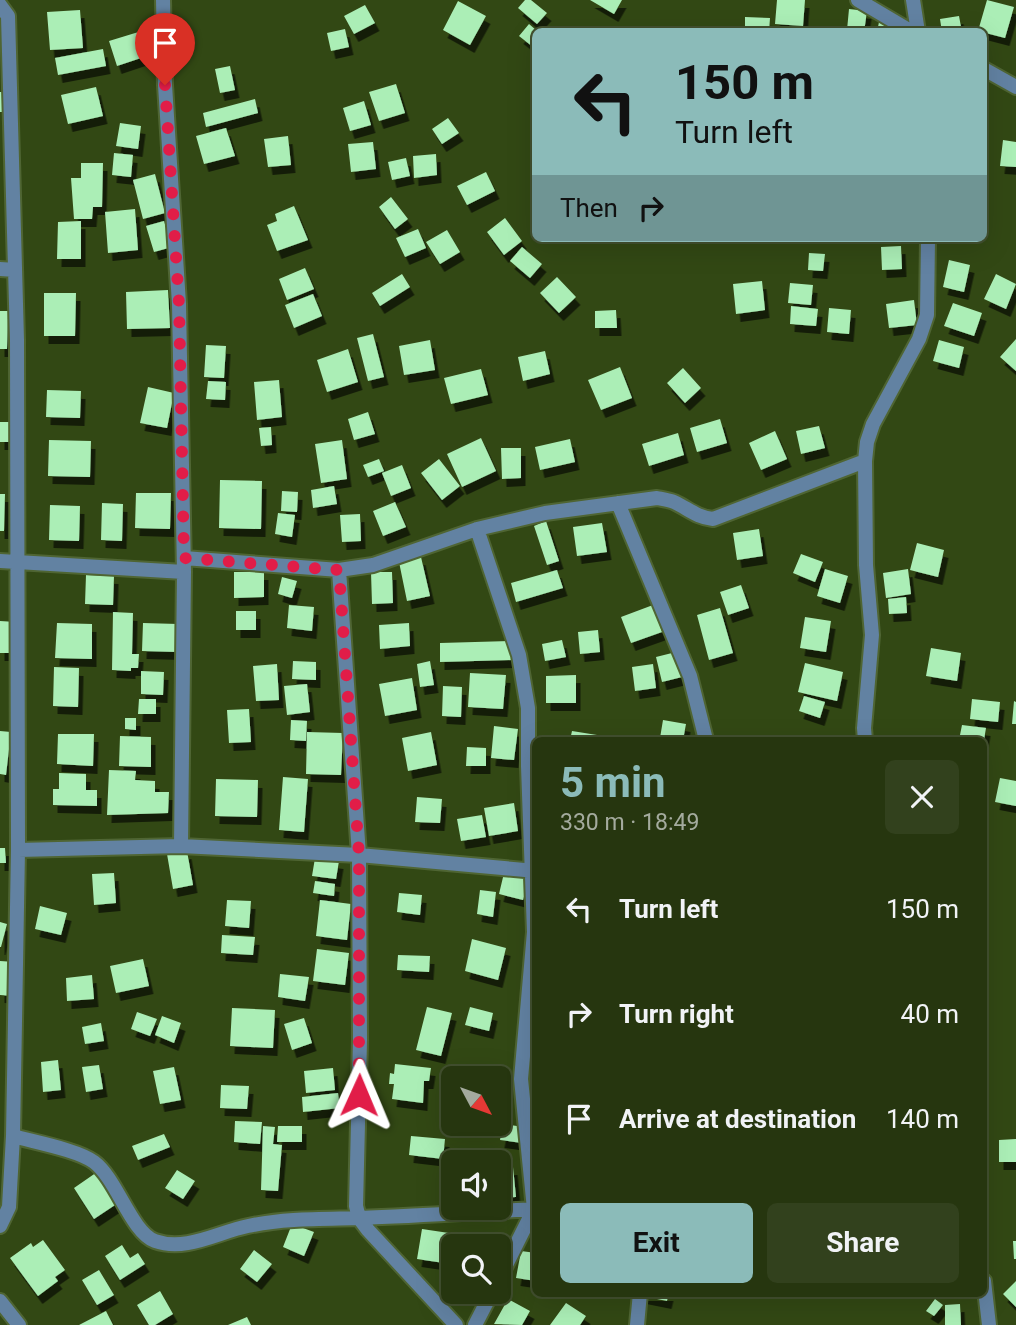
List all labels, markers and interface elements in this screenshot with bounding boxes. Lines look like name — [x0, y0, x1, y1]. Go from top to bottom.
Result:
pin — [135, 13, 195, 85]
icon: arrive — [146, 24, 184, 62]
text: 150 m — [675, 54, 814, 111]
icon: left — [560, 56, 651, 147]
text: Turn left — [675, 113, 793, 151]
icon: right — [632, 189, 670, 227]
text: Then — [560, 193, 618, 223]
text: 5 min — [560, 758, 666, 807]
button: close — [885, 760, 959, 834]
text: 330 m · 18:49 — [560, 809, 699, 836]
icon: left — [560, 890, 598, 928]
text: Turn left — [619, 894, 718, 924]
text: 150 m — [886, 894, 959, 924]
icon: right — [560, 995, 598, 1033]
text: Turn right — [619, 999, 734, 1029]
text: 40 m — [901, 999, 959, 1029]
position arrow — [322, 1058, 396, 1132]
north arrow — [441, 1066, 511, 1136]
map controls — [441, 1066, 511, 1304]
icon: arrive — [560, 1100, 598, 1138]
text: Arrive at destination — [619, 1104, 856, 1134]
text: 140 m — [886, 1104, 959, 1134]
button: sound — [441, 1150, 511, 1220]
button: Exit — [560, 1203, 753, 1283]
button: Share — [767, 1203, 959, 1283]
button: search — [441, 1234, 511, 1304]

